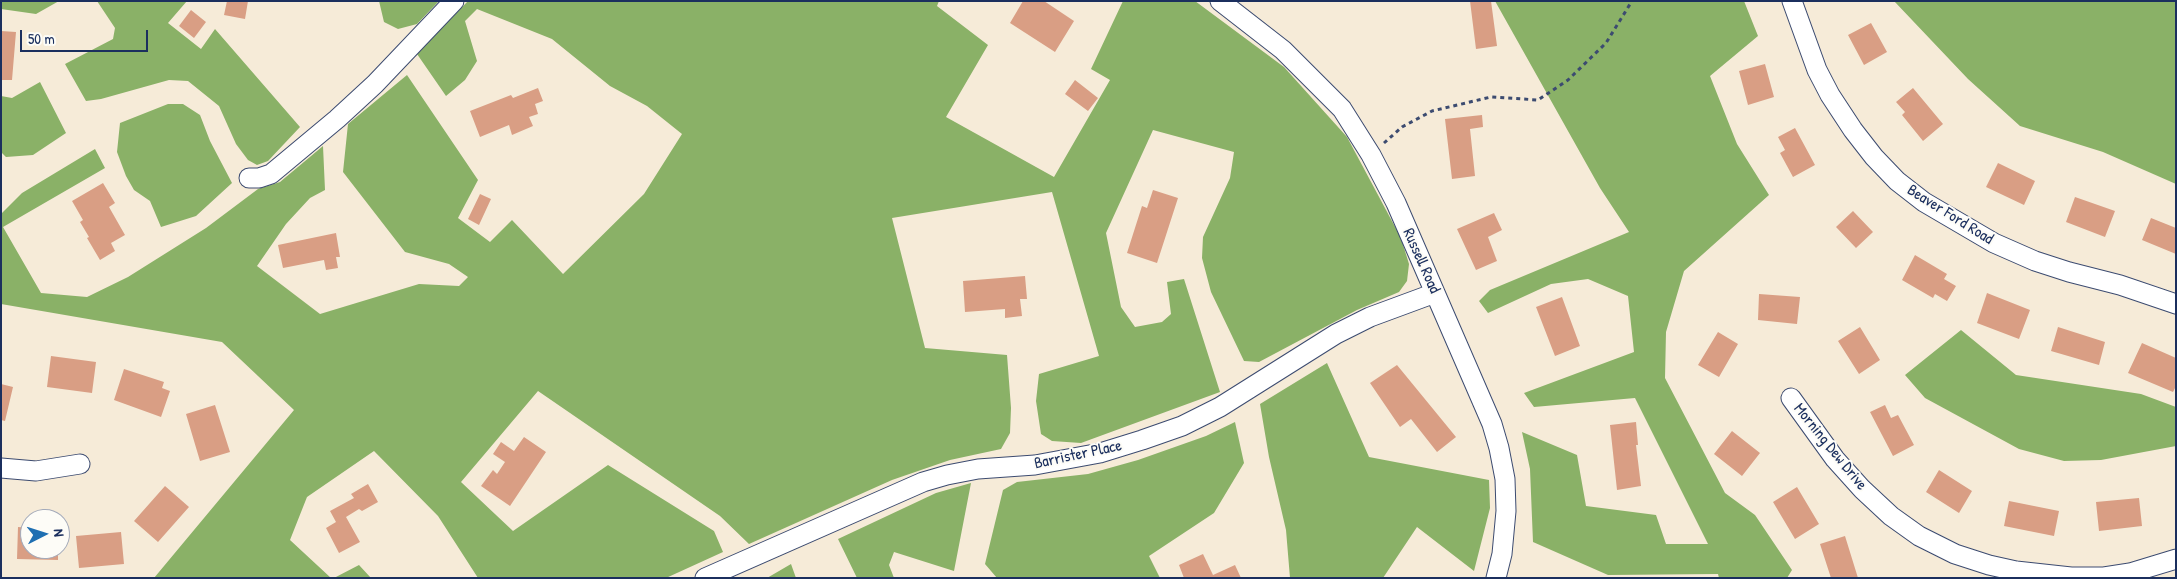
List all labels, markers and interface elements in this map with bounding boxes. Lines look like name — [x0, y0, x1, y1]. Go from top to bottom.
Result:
scale bar — [22, 20, 150, 52]
text: 50 m — [28, 28, 55, 49]
street label: Beaver Ford Road — [1903, 181, 1997, 249]
street label: Russell Road — [1398, 226, 1444, 296]
street label: Morning Dew Drive — [1789, 400, 1871, 494]
street label: Barrister Place — [1032, 436, 1124, 474]
north arrow — [20, 509, 70, 559]
text: N — [50, 528, 69, 537]

